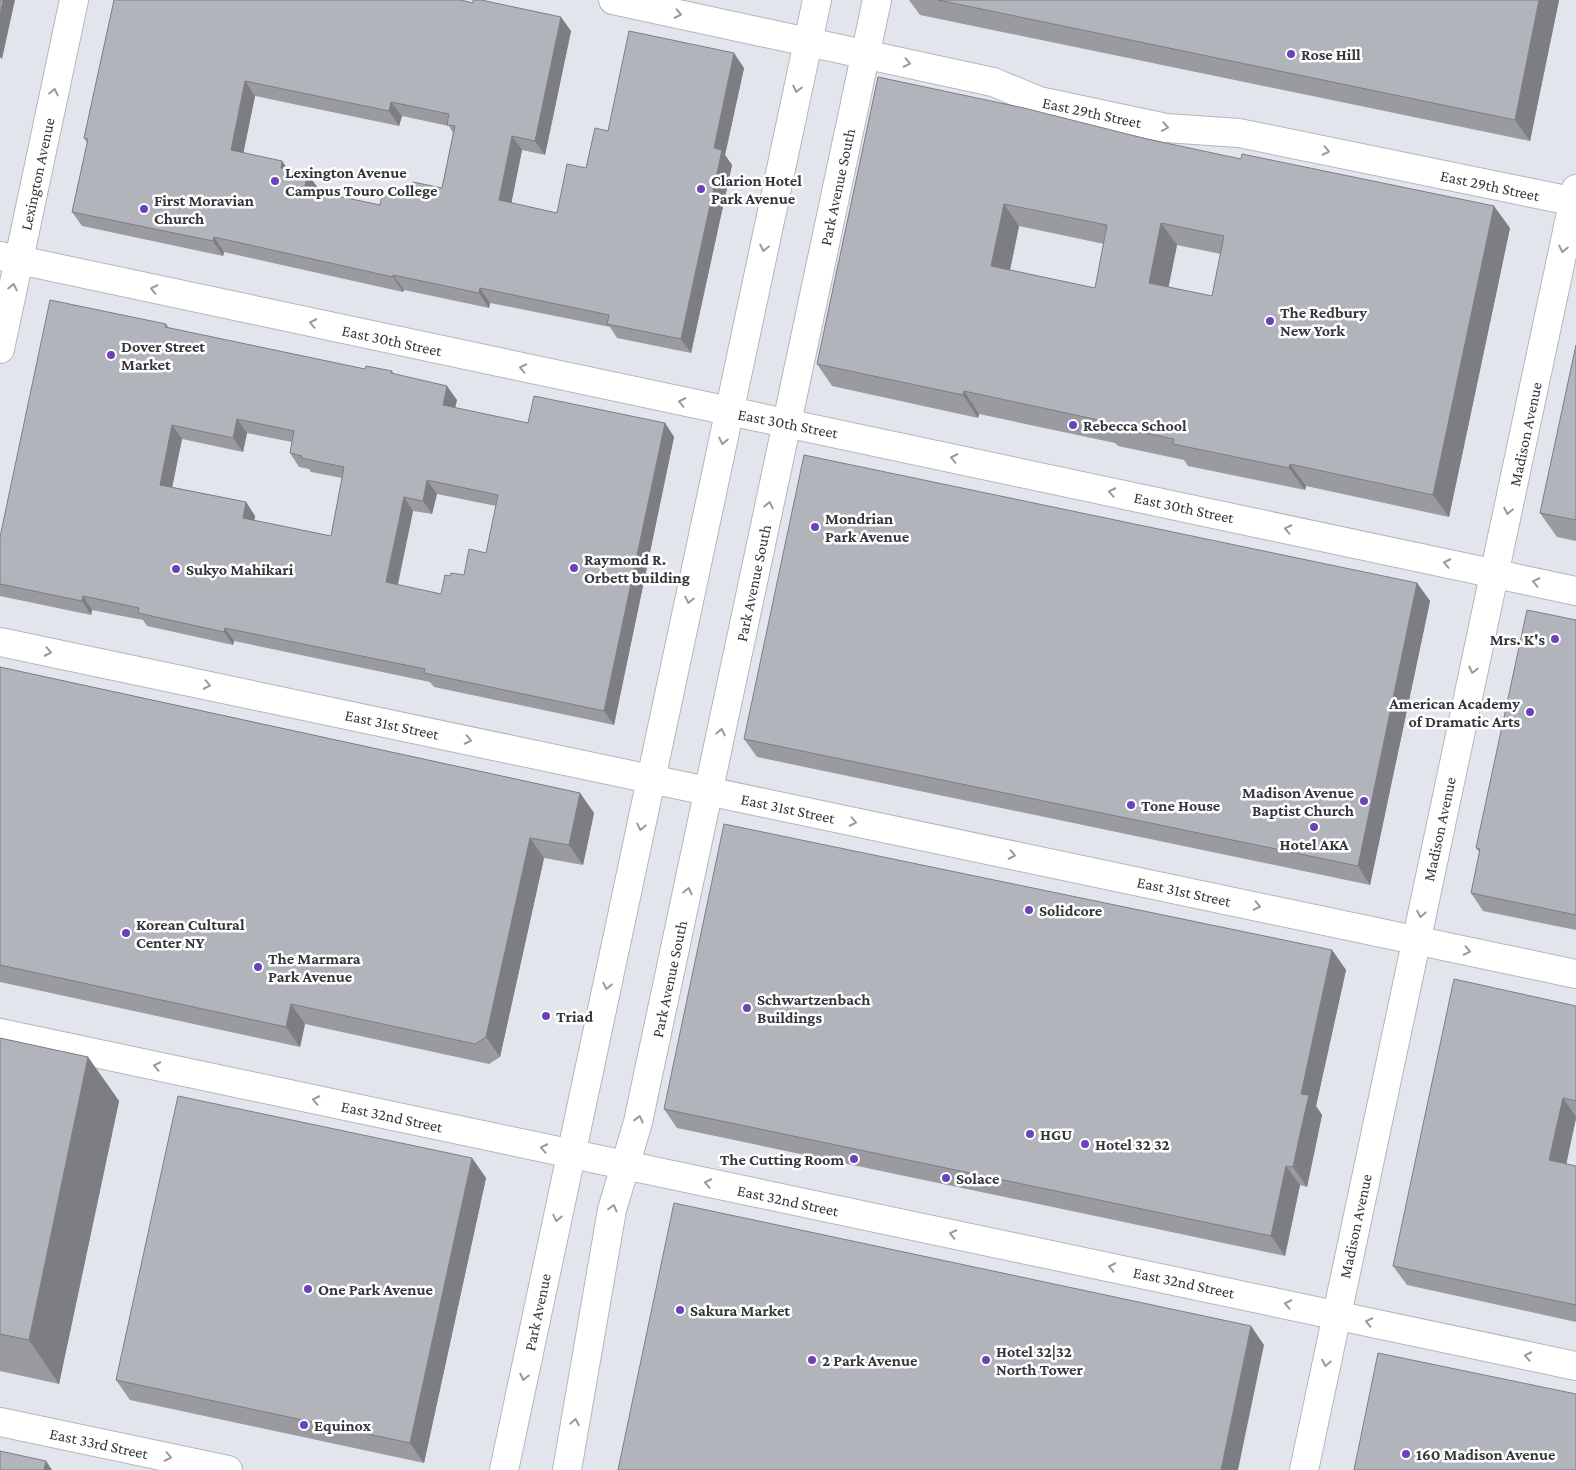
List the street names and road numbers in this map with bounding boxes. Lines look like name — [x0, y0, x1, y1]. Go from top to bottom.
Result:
street label: East 29th Street — [1041, 94, 1144, 131]
street label: Lexington Avenue — [17, 116, 59, 232]
street label: Park Avenue South — [817, 127, 858, 247]
street label: East 29th Street — [1439, 167, 1542, 204]
street label: East 30th Street — [340, 322, 444, 360]
street label: Madison Avenue — [1506, 380, 1545, 488]
street label: East 30th Street — [736, 405, 840, 442]
street label: East 30th Street — [1132, 489, 1236, 527]
street label: Park Avenue South — [733, 523, 774, 643]
street label: East 31st Street — [343, 706, 441, 743]
street label: Madison Avenue — [1420, 775, 1459, 883]
street label: East 31st Street — [739, 790, 837, 827]
street label: East 31st Street — [1135, 873, 1233, 910]
street label: Park Avenue South — [649, 919, 690, 1039]
street label: East 32nd Street — [340, 1097, 445, 1136]
street label: Madison Avenue — [1336, 1172, 1375, 1280]
street label: East 32nd Street — [736, 1181, 841, 1220]
street label: East 32nd Street — [1132, 1263, 1237, 1302]
street label: Park Avenue — [521, 1272, 554, 1352]
street label: East 33rd Street — [48, 1425, 150, 1462]

